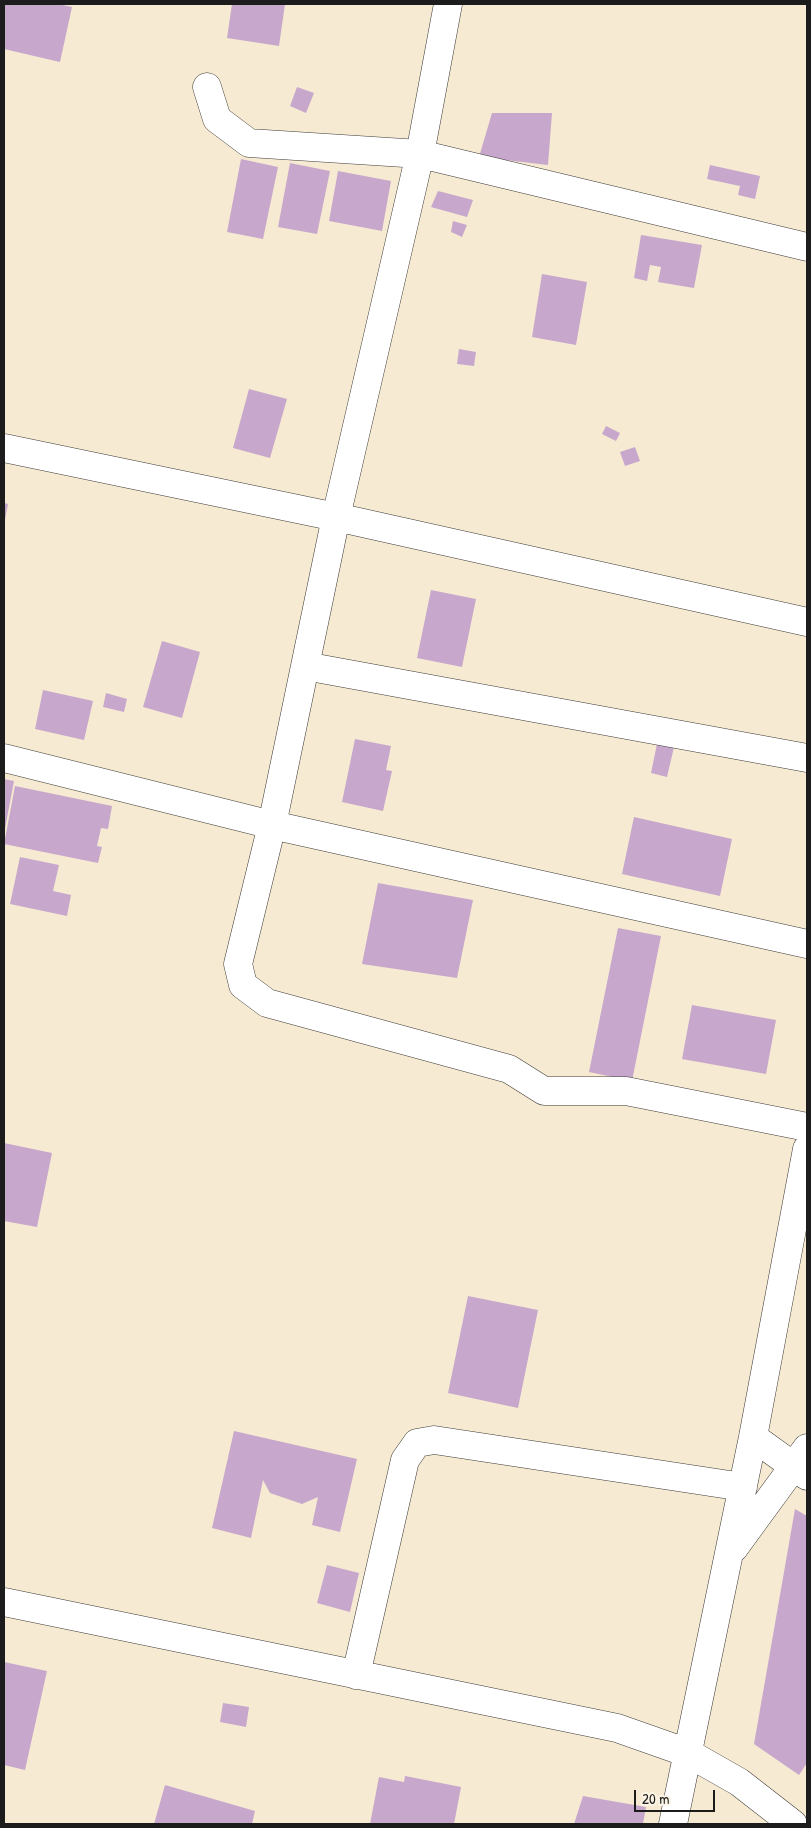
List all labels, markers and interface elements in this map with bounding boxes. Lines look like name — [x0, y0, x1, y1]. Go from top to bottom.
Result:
scale bar — [636, 1780, 717, 1812]
text: 20 m — [642, 1788, 669, 1809]

